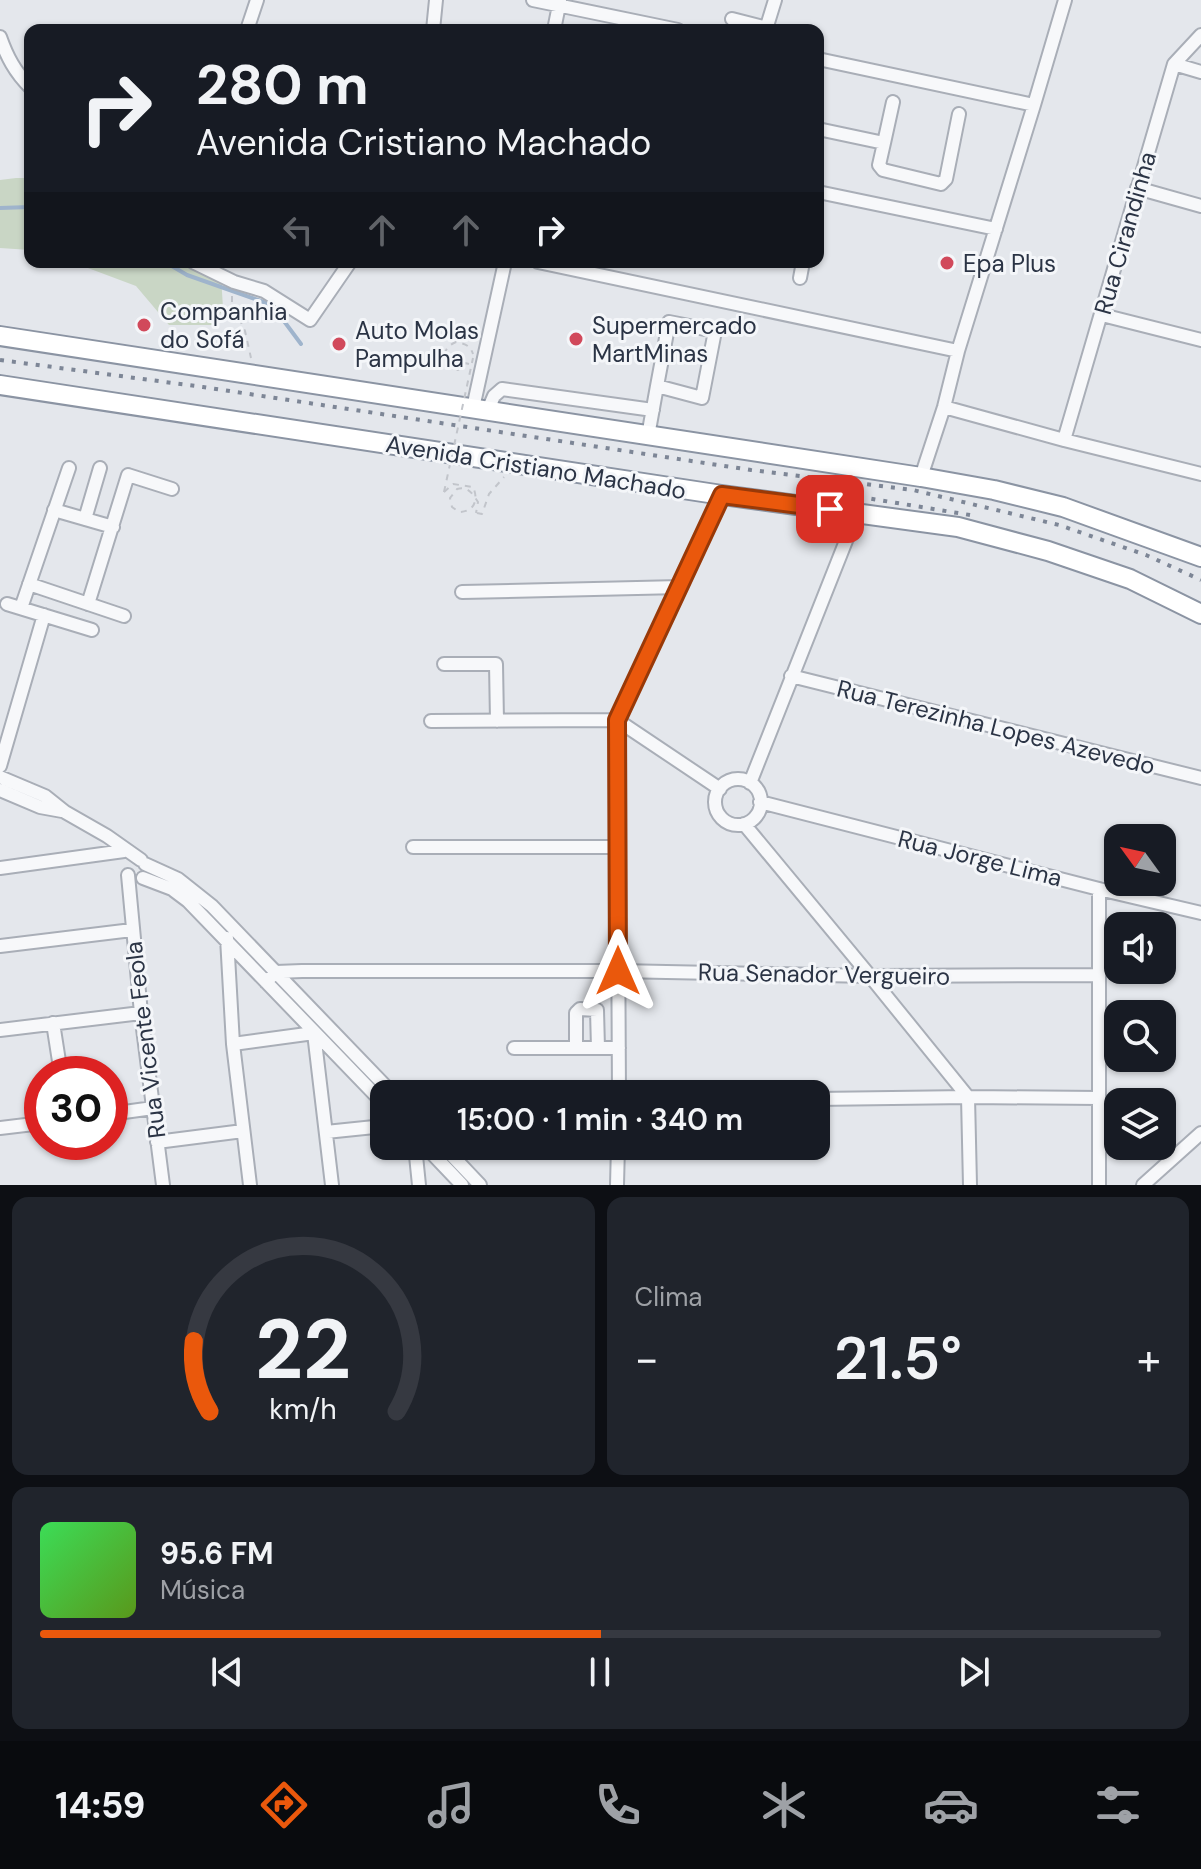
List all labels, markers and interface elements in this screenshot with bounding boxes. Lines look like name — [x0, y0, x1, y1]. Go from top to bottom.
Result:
text: 280 m — [196, 48, 369, 121]
icon: right — [64, 56, 168, 160]
text: Avenida Cristiano Machado — [196, 119, 651, 166]
street label: Rua Cirandinha — [1087, 148, 1163, 318]
icon: left — [276, 208, 320, 252]
icon: ahead — [360, 208, 404, 252]
icon: ahead — [444, 208, 488, 252]
icon: right — [528, 208, 572, 252]
place label: Epa Plus — [963, 248, 1056, 279]
marker: Epa Plus — [938, 254, 956, 272]
place label: Companhia do Sofá — [160, 296, 287, 355]
place label: Supermercado MartMinas — [592, 310, 757, 369]
place label: Auto Molas Pampulha — [355, 315, 479, 374]
marker: Companhia do Sofá — [135, 316, 153, 334]
marker: Supermercado MartMinas — [567, 330, 585, 348]
marker: Auto Molas Pampulha — [330, 335, 348, 353]
street label: Avenida Cristiano Machado — [384, 428, 688, 506]
pin — [796, 475, 864, 543]
icon: arrive — [808, 487, 852, 531]
street label: Rua Terezinha Lopes Azevedo — [834, 672, 1158, 782]
street label: Rua Jorge Lima — [895, 823, 1065, 893]
north arrow — [1104, 824, 1176, 896]
map controls — [1104, 824, 1176, 1160]
button: sound — [1104, 912, 1176, 984]
position arrow — [576, 929, 660, 1013]
street label: Rua Vicente Feola — [118, 940, 172, 1140]
street label: Rua Senador Vergueiro — [698, 956, 950, 992]
button: search — [1104, 1000, 1176, 1072]
speed limit sign: 30 — [24, 1056, 128, 1160]
button: layers — [1104, 1088, 1176, 1160]
text: 15:00 · 1 min · 340 m — [457, 1100, 743, 1139]
text: Clima — [635, 1280, 703, 1314]
text: 22 — [255, 1295, 351, 1404]
text: 21.5° — [834, 1319, 962, 1398]
text: − — [635, 1330, 659, 1388]
text: + — [1137, 1330, 1161, 1388]
text: km/h — [269, 1391, 337, 1428]
text: 95.6 FM — [160, 1534, 274, 1573]
text: Música — [160, 1573, 245, 1607]
icon: previous — [205, 1650, 249, 1694]
icon: pause — [578, 1650, 622, 1694]
icon: next — [952, 1650, 996, 1694]
icon: directions — [256, 1777, 312, 1833]
icon: music — [423, 1777, 479, 1833]
icon: phone — [590, 1777, 646, 1833]
icon: climate — [756, 1777, 812, 1833]
icon: car — [923, 1777, 979, 1833]
icon: filters — [1090, 1777, 1146, 1833]
text: 14:59 — [55, 1782, 145, 1829]

